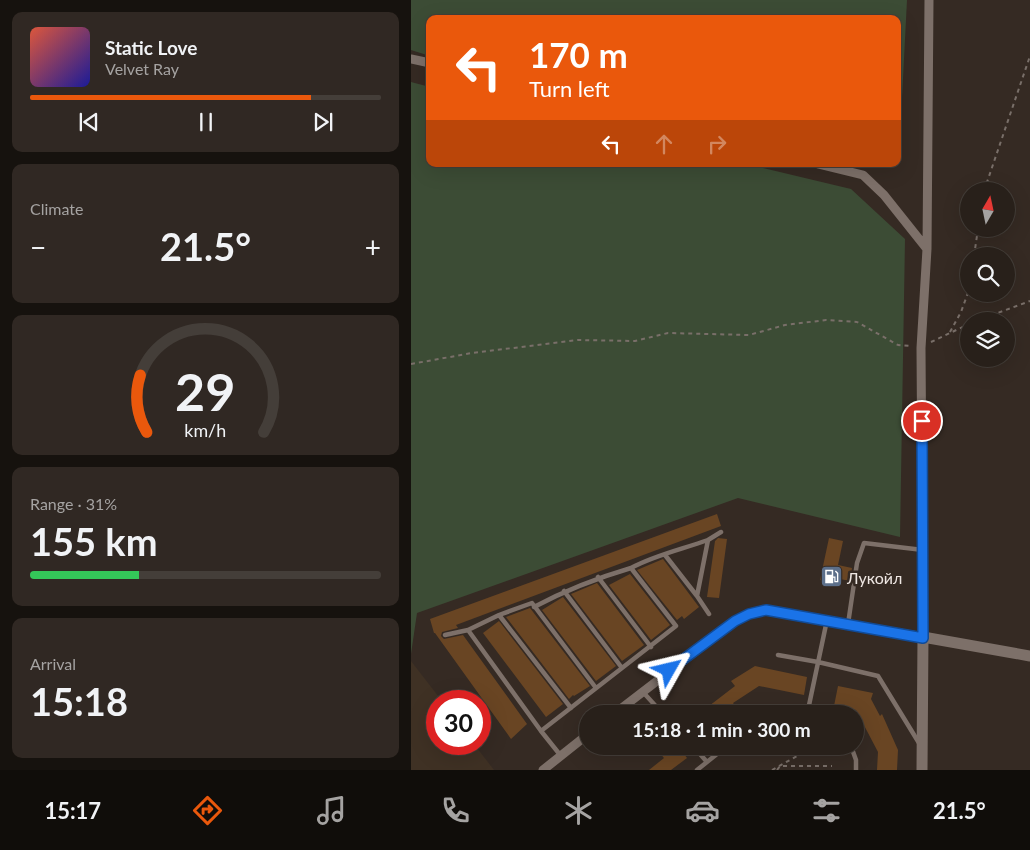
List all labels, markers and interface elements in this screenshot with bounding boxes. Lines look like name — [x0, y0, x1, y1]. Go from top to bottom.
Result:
text: 170 m — [529, 33, 628, 75]
icon: left — [446, 35, 511, 100]
text: Static Love — [105, 36, 197, 59]
text: Velvet Ray — [105, 59, 179, 78]
text: Turn left — [529, 75, 610, 102]
icon: previous — [75, 108, 103, 136]
icon: pause — [192, 108, 220, 136]
icon: next — [309, 108, 337, 136]
icon: left — [597, 130, 625, 158]
icon: ahead — [650, 130, 678, 158]
icon: right — [703, 130, 731, 158]
north arrow — [960, 182, 1015, 238]
map controls — [960, 182, 1015, 367]
text: Climate — [30, 199, 83, 218]
text: 21.5° — [160, 223, 251, 269]
text: − — [30, 230, 46, 264]
text: + — [365, 230, 381, 264]
button: search — [960, 247, 1015, 302]
button: layers — [960, 312, 1015, 367]
text: 29 — [175, 360, 236, 422]
pin — [901, 400, 943, 442]
icon: arrive — [908, 407, 936, 435]
text: km/h — [185, 419, 226, 441]
text: Range · 31% — [30, 494, 117, 513]
text: 155 km — [30, 518, 158, 564]
fuel station icon: Лукойл — [819, 565, 843, 589]
place label: Лукойл — [846, 568, 902, 587]
position arrow — [642, 643, 694, 695]
text: Arrival — [30, 654, 76, 673]
text: 15:18 — [30, 678, 128, 724]
speed limit sign: 30 — [426, 690, 491, 755]
text: 15:18 · 1 min · 300 m — [632, 718, 811, 741]
icon: directions — [190, 793, 225, 828]
icon: music — [314, 793, 349, 828]
icon: phone — [438, 793, 473, 828]
icon: climate — [561, 793, 596, 828]
icon: car — [685, 793, 720, 828]
icon: filters — [809, 793, 844, 828]
text: 15:17 — [44, 797, 101, 824]
text: 21.5° — [933, 797, 986, 824]

